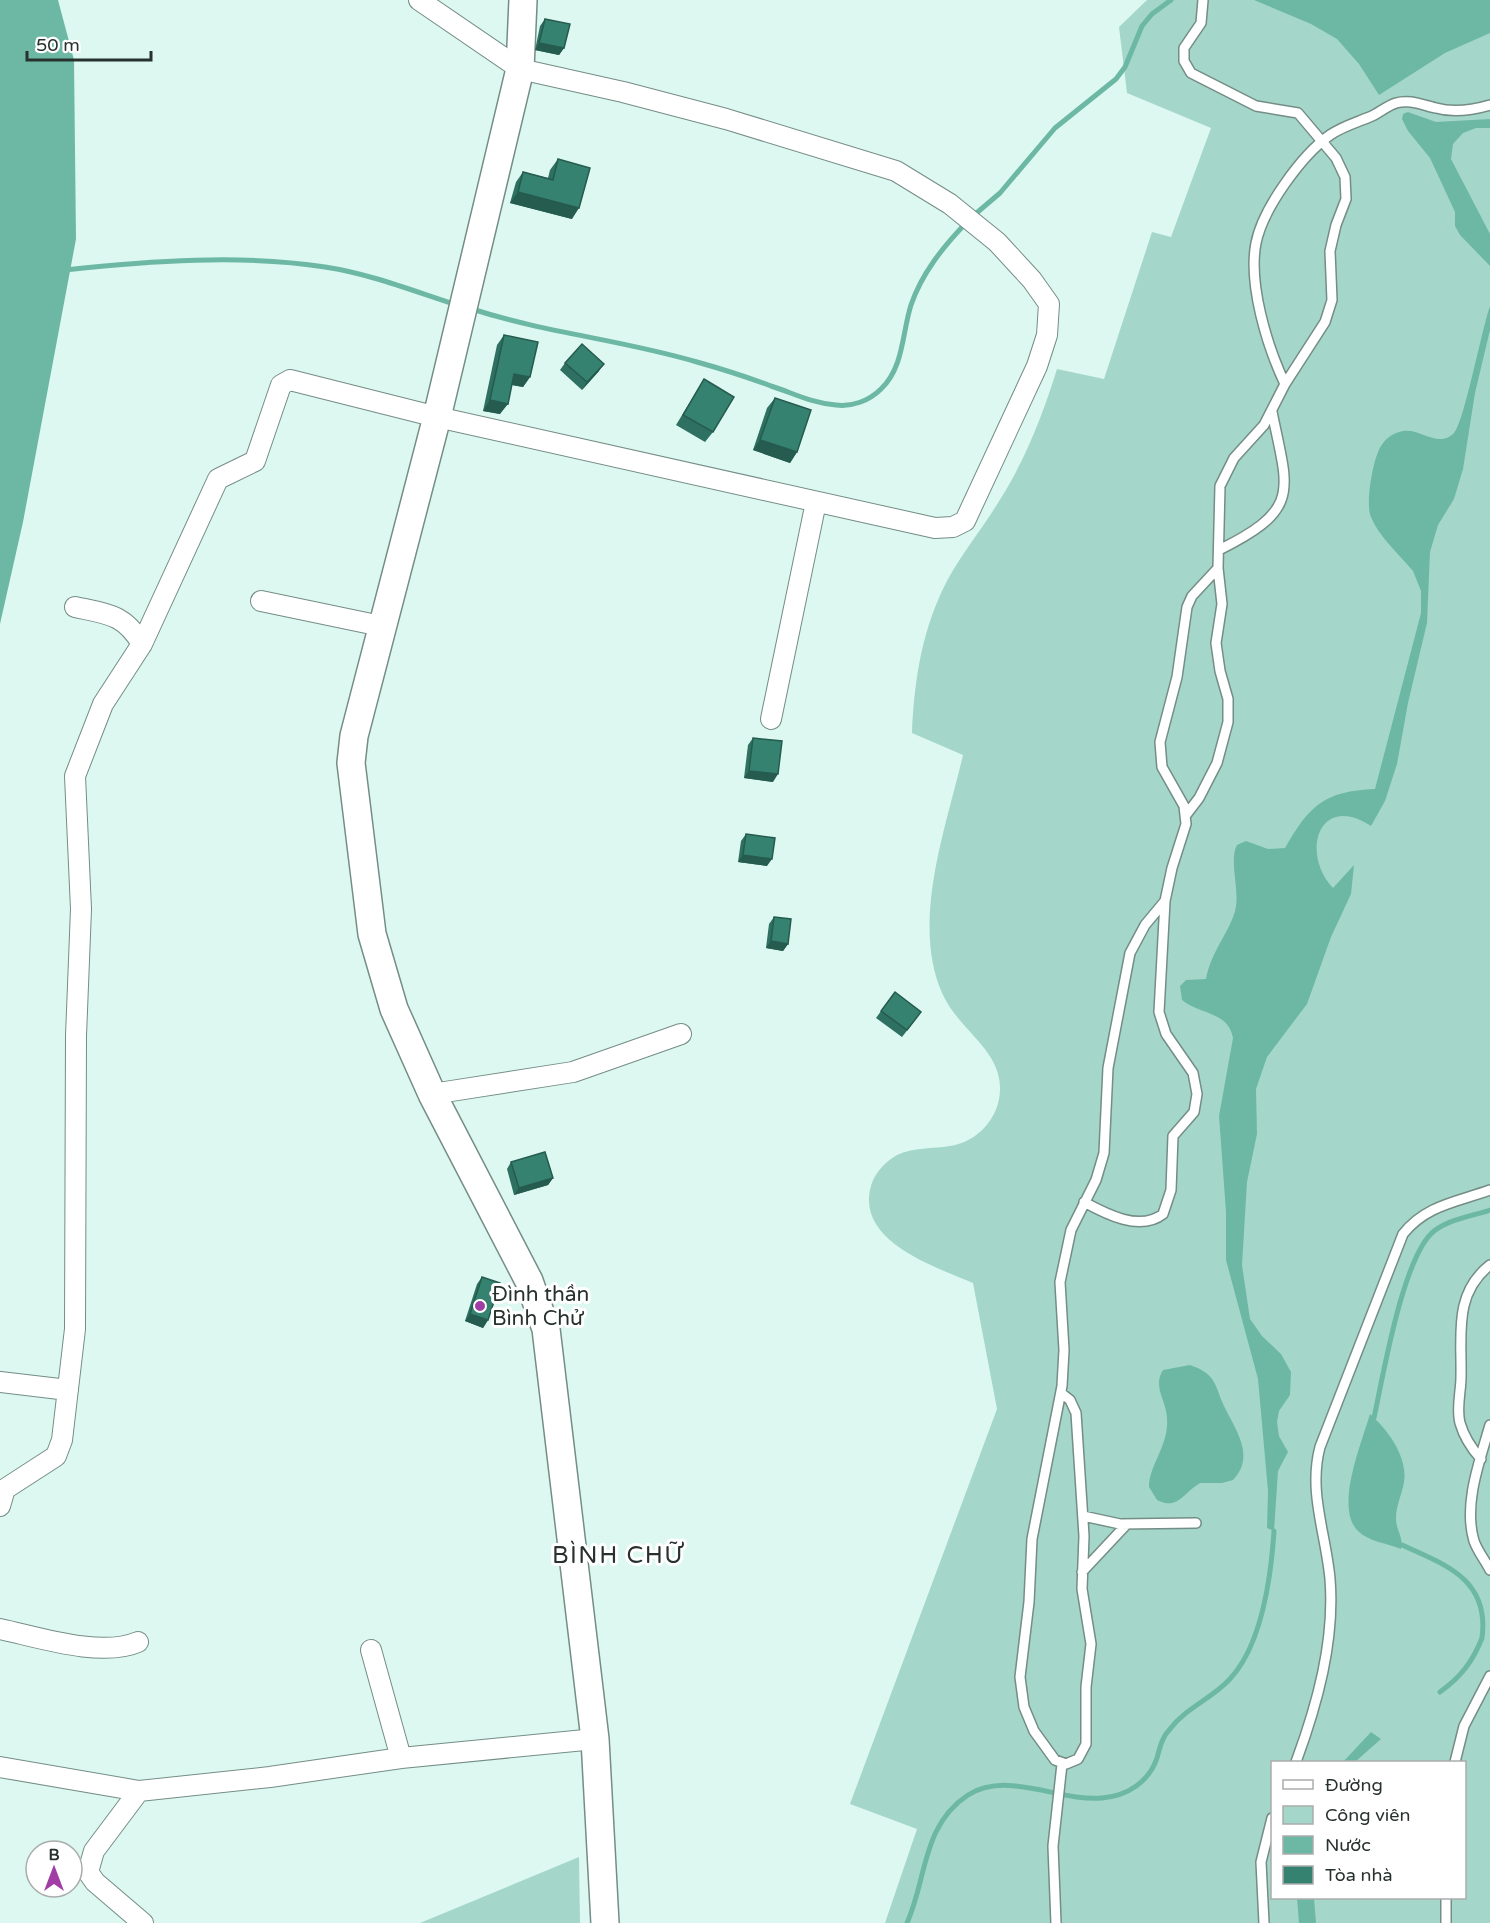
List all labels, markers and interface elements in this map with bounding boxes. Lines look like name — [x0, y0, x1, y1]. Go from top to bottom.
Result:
scale bar — [27, 24, 152, 62]
text: 50 m — [36, 34, 80, 56]
place label: Đình thần Bình Chử — [492, 1282, 589, 1331]
marker: Đình thần Bình Chử — [473, 1299, 487, 1313]
district label: BÌNH CHỮ — [552, 1540, 684, 1570]
legend — [1271, 1761, 1466, 1899]
text: Đường — [1325, 1774, 1383, 1796]
text: Công viên — [1325, 1804, 1410, 1826]
text: Nước — [1325, 1834, 1371, 1856]
north arrow — [24, 1839, 84, 1899]
text: B — [48, 1845, 60, 1865]
text: Tòa nhà — [1325, 1864, 1393, 1886]

